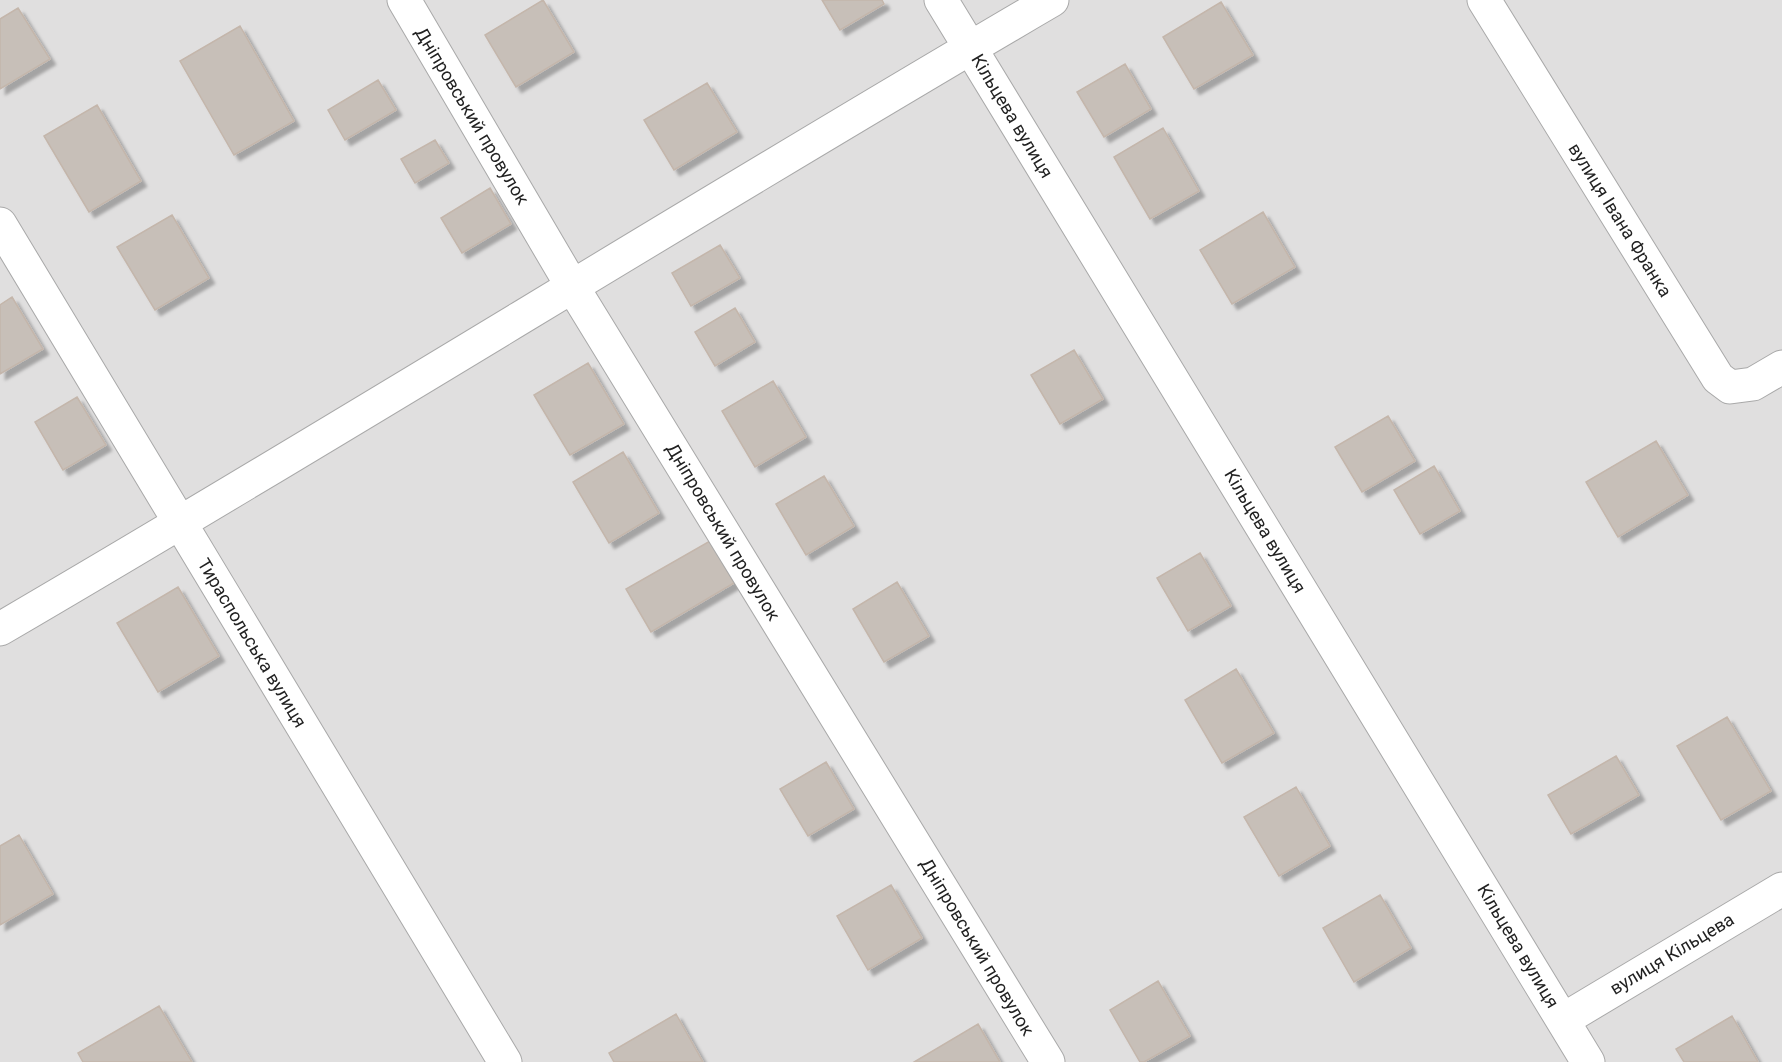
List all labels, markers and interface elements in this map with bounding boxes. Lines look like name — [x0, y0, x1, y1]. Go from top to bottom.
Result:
street label: Дніпровський провулок — [411, 23, 534, 208]
street label: Кільцева вулиця — [967, 50, 1058, 181]
street label: вулиця Івана Франка — [1564, 139, 1676, 301]
street label: Дніпровський провулок — [662, 439, 785, 624]
street label: Кільцева вулиця — [1220, 465, 1311, 596]
street label: Тираспольська вулиця — [194, 555, 311, 731]
street label: Дніпровський провулок — [916, 854, 1039, 1039]
street label: Кільцева вулиця — [1473, 880, 1564, 1011]
street label: вулиця Кільцева — [1606, 908, 1737, 999]

